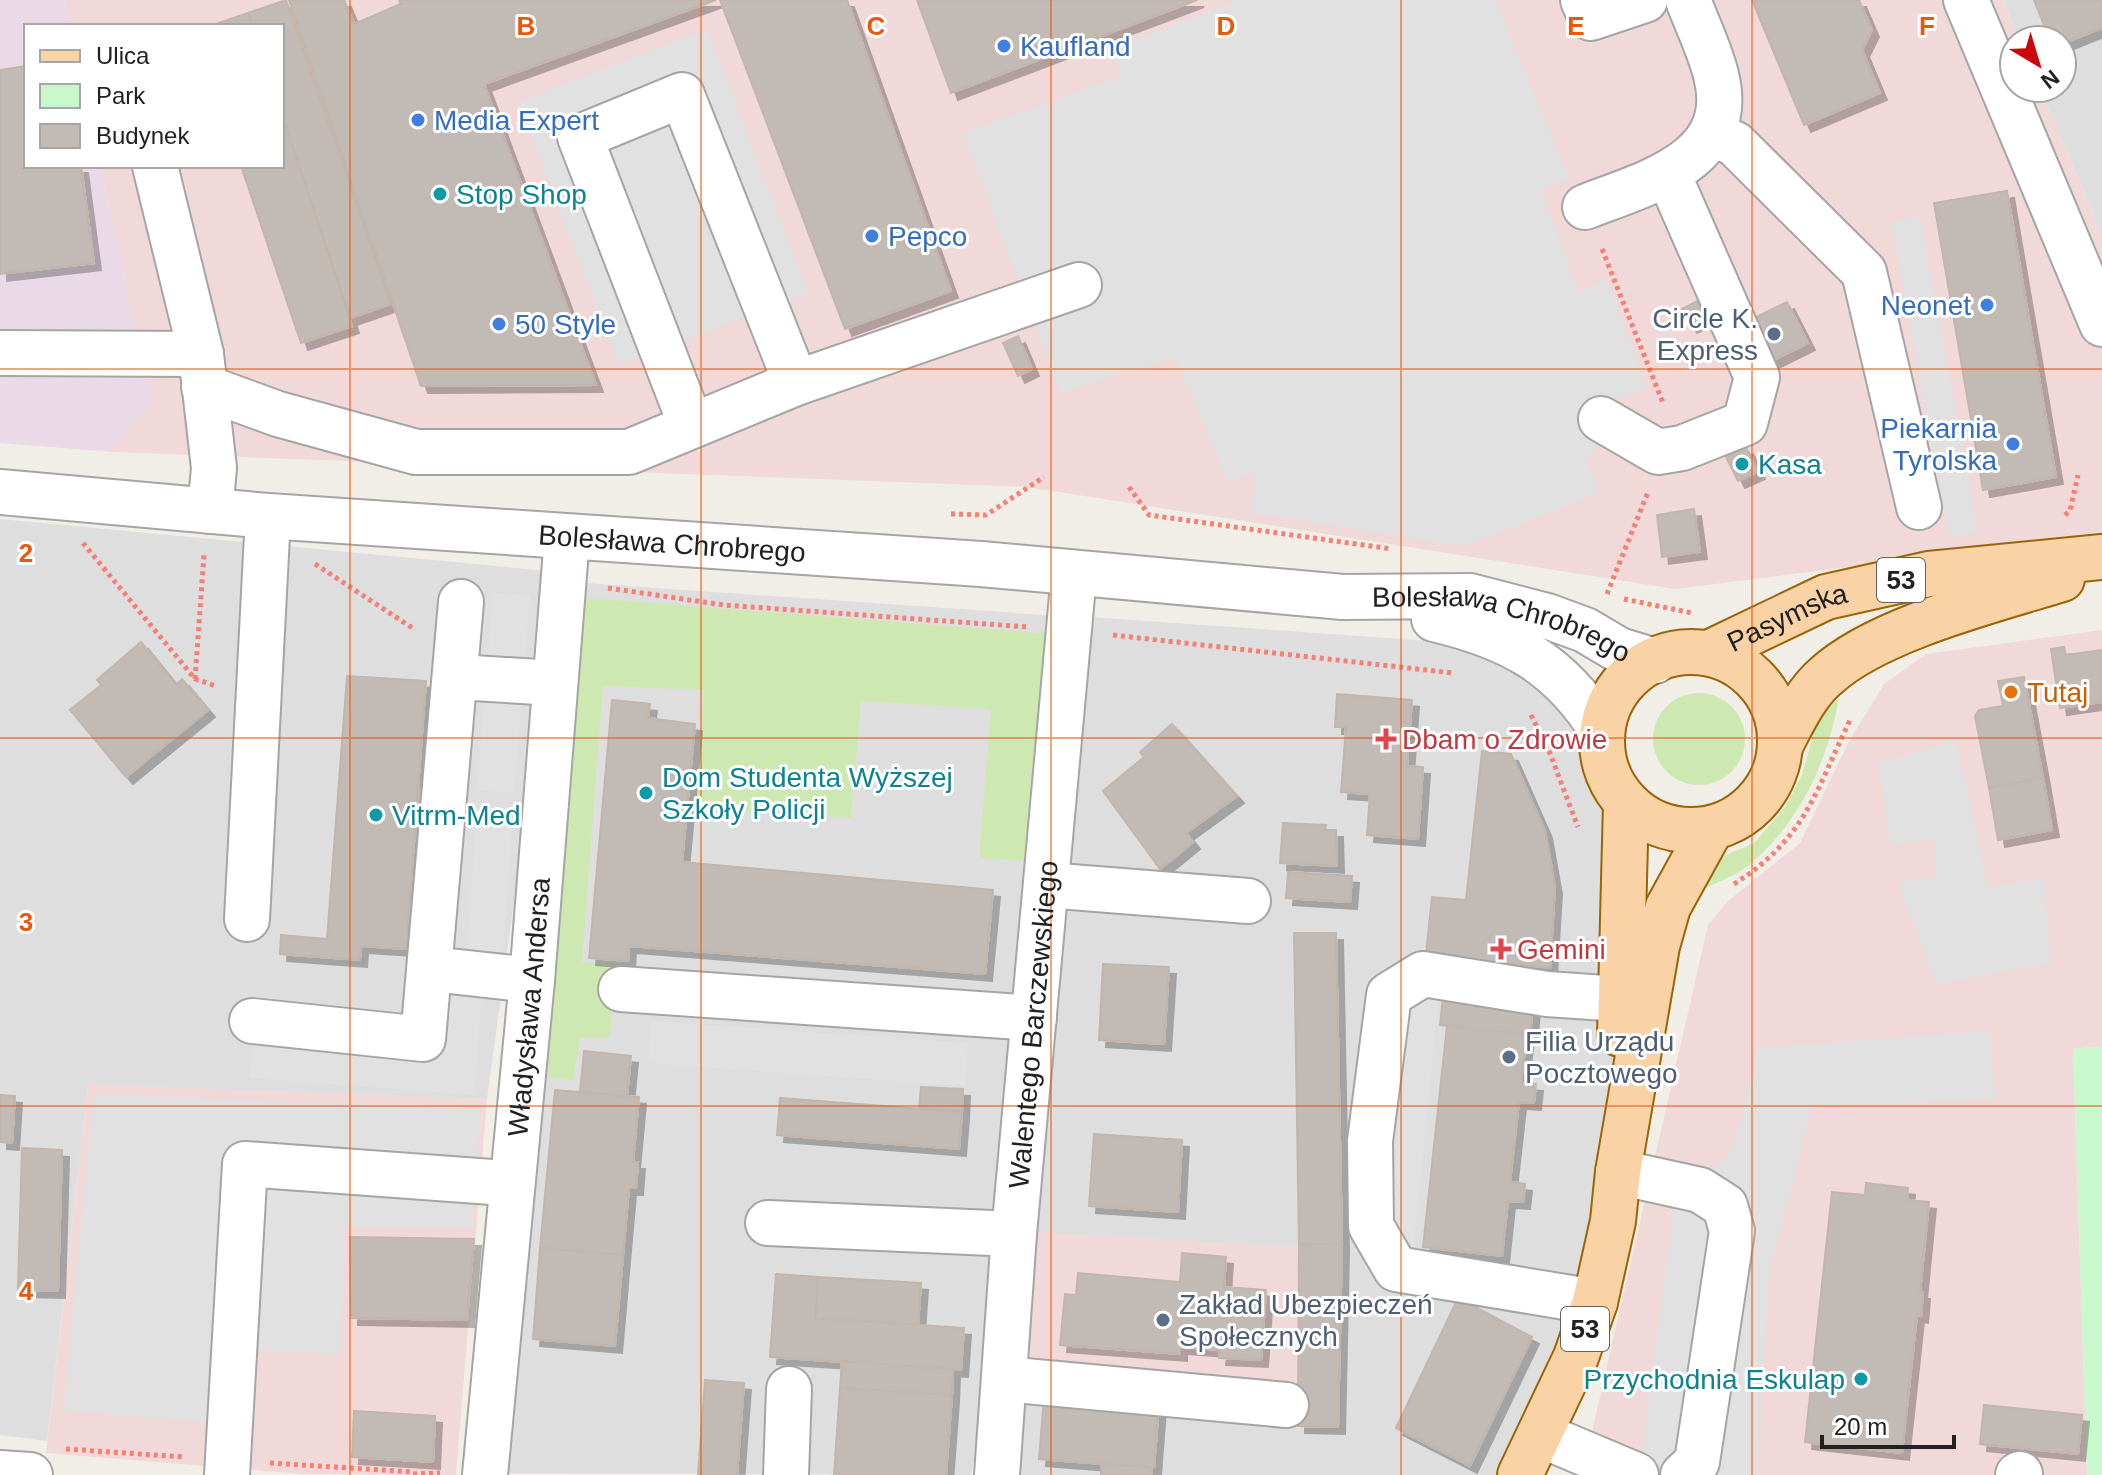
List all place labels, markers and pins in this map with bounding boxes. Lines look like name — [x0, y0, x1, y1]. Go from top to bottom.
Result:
place label: Kaufland — [1020, 31, 1131, 62]
marker: Kaufland — [995, 37, 1013, 55]
place label: Media Expert — [434, 105, 599, 136]
marker: Media Expert — [409, 111, 427, 129]
place label: Stop Shop — [456, 179, 587, 210]
marker: Stop Shop — [431, 185, 449, 203]
place label: Pepco — [888, 221, 967, 252]
marker: Pepco — [863, 227, 881, 245]
place label: Neonet — [1881, 290, 1971, 321]
marker: Neonet — [1978, 296, 1996, 314]
place label: Circle K. Express — [1652, 303, 1758, 366]
place label: 50 Style — [515, 309, 616, 340]
marker: 50 Style — [490, 315, 508, 333]
marker: Circle K. Express — [1765, 325, 1783, 343]
place label: Piekarnia Tyrolska — [1880, 413, 1997, 476]
marker: Piekarnia Tyrolska — [2004, 435, 2022, 453]
place label: Kasa — [1758, 449, 1822, 480]
marker: Kasa — [1733, 455, 1751, 473]
place label: Tutaj — [2027, 677, 2088, 708]
marker: Tutaj — [2002, 683, 2020, 701]
place label: Dbam o Zdrowie — [1402, 724, 1607, 755]
marker: Dbam o Zdrowie — [1377, 730, 1395, 748]
place label: Dom Studenta Wyższej Szkoły Policji — [662, 762, 953, 825]
marker: Dom Studenta Wyższej Szkoły Policji — [637, 784, 655, 802]
place label: Vitrm-Med — [392, 800, 521, 831]
marker: Vitrm-Med — [367, 806, 385, 824]
place label: Gemini — [1517, 934, 1606, 965]
marker: Gemini — [1492, 940, 1510, 958]
place label: Filia Urządu Pocztowego — [1525, 1026, 1678, 1089]
marker: Filia Urządu Pocztowego — [1500, 1048, 1518, 1066]
place label: Zakład Ubezpieczeń Społecznych — [1179, 1289, 1433, 1352]
marker: Zakład Ubezpieczeń Społecznych — [1154, 1311, 1172, 1329]
place label: Przychodnia Eskulap — [1584, 1364, 1845, 1395]
marker: Przychodnia Eskulap — [1852, 1370, 1870, 1388]

